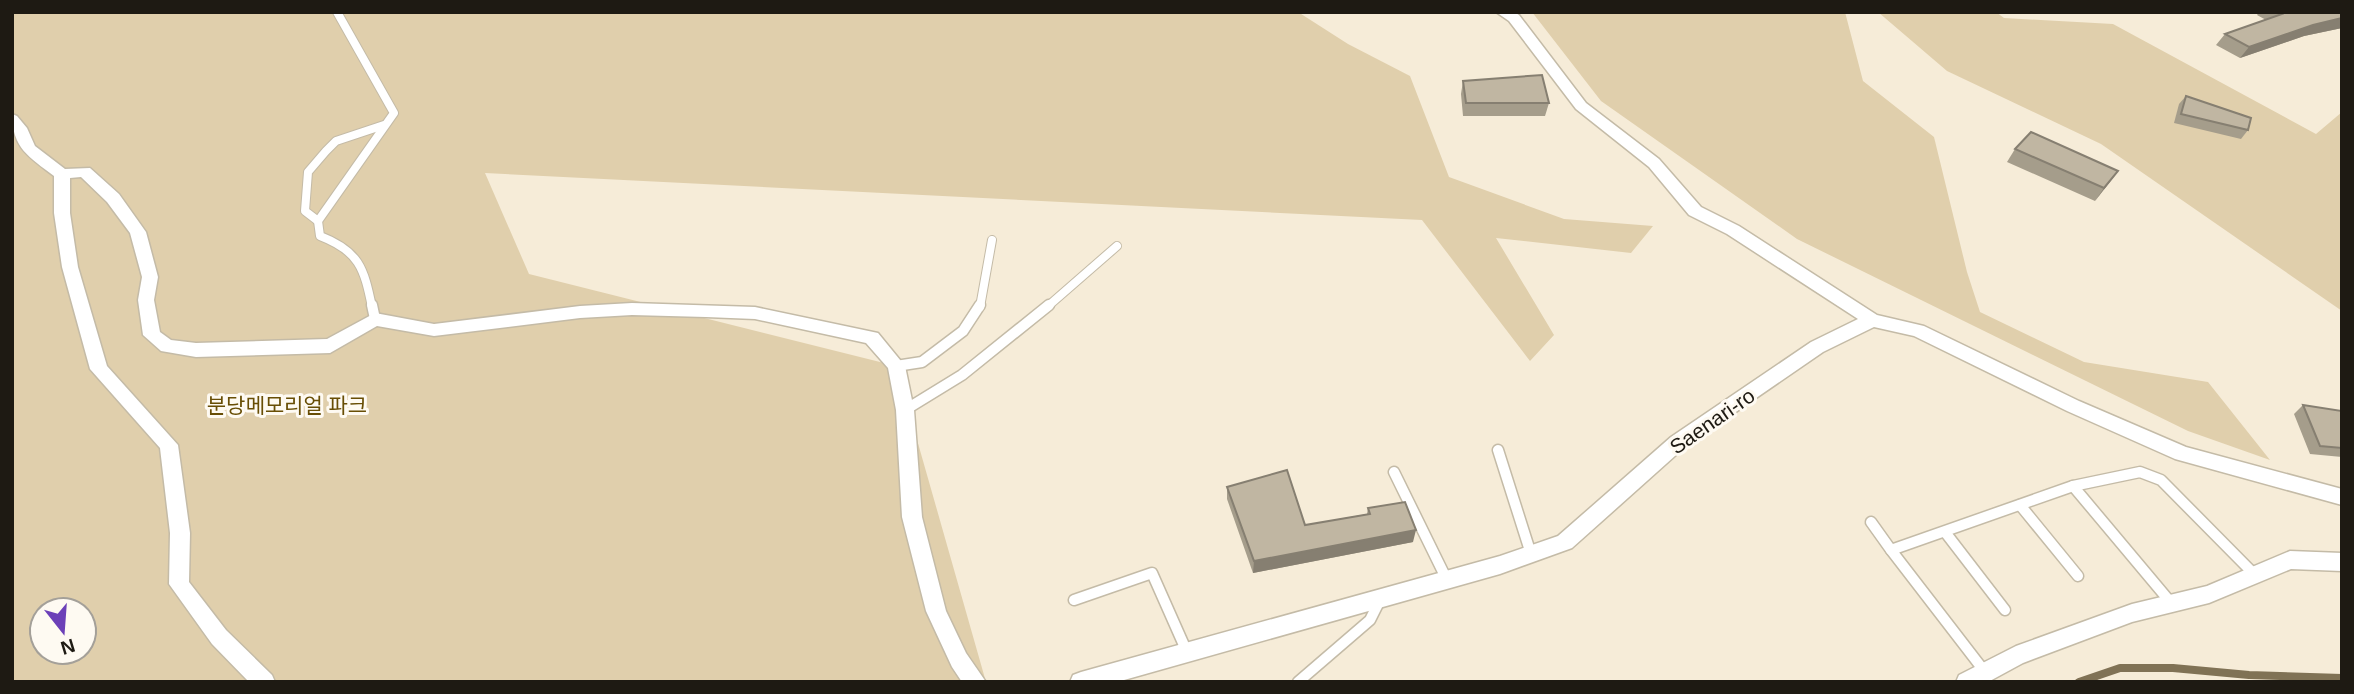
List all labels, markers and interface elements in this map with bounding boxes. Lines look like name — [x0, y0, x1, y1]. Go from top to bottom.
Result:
street label: Saenari-ro — [1665, 383, 1759, 459]
park label: 분당메모리얼 파크 — [207, 394, 367, 417]
north arrow — [28, 596, 98, 666]
text: N — [58, 635, 77, 659]

